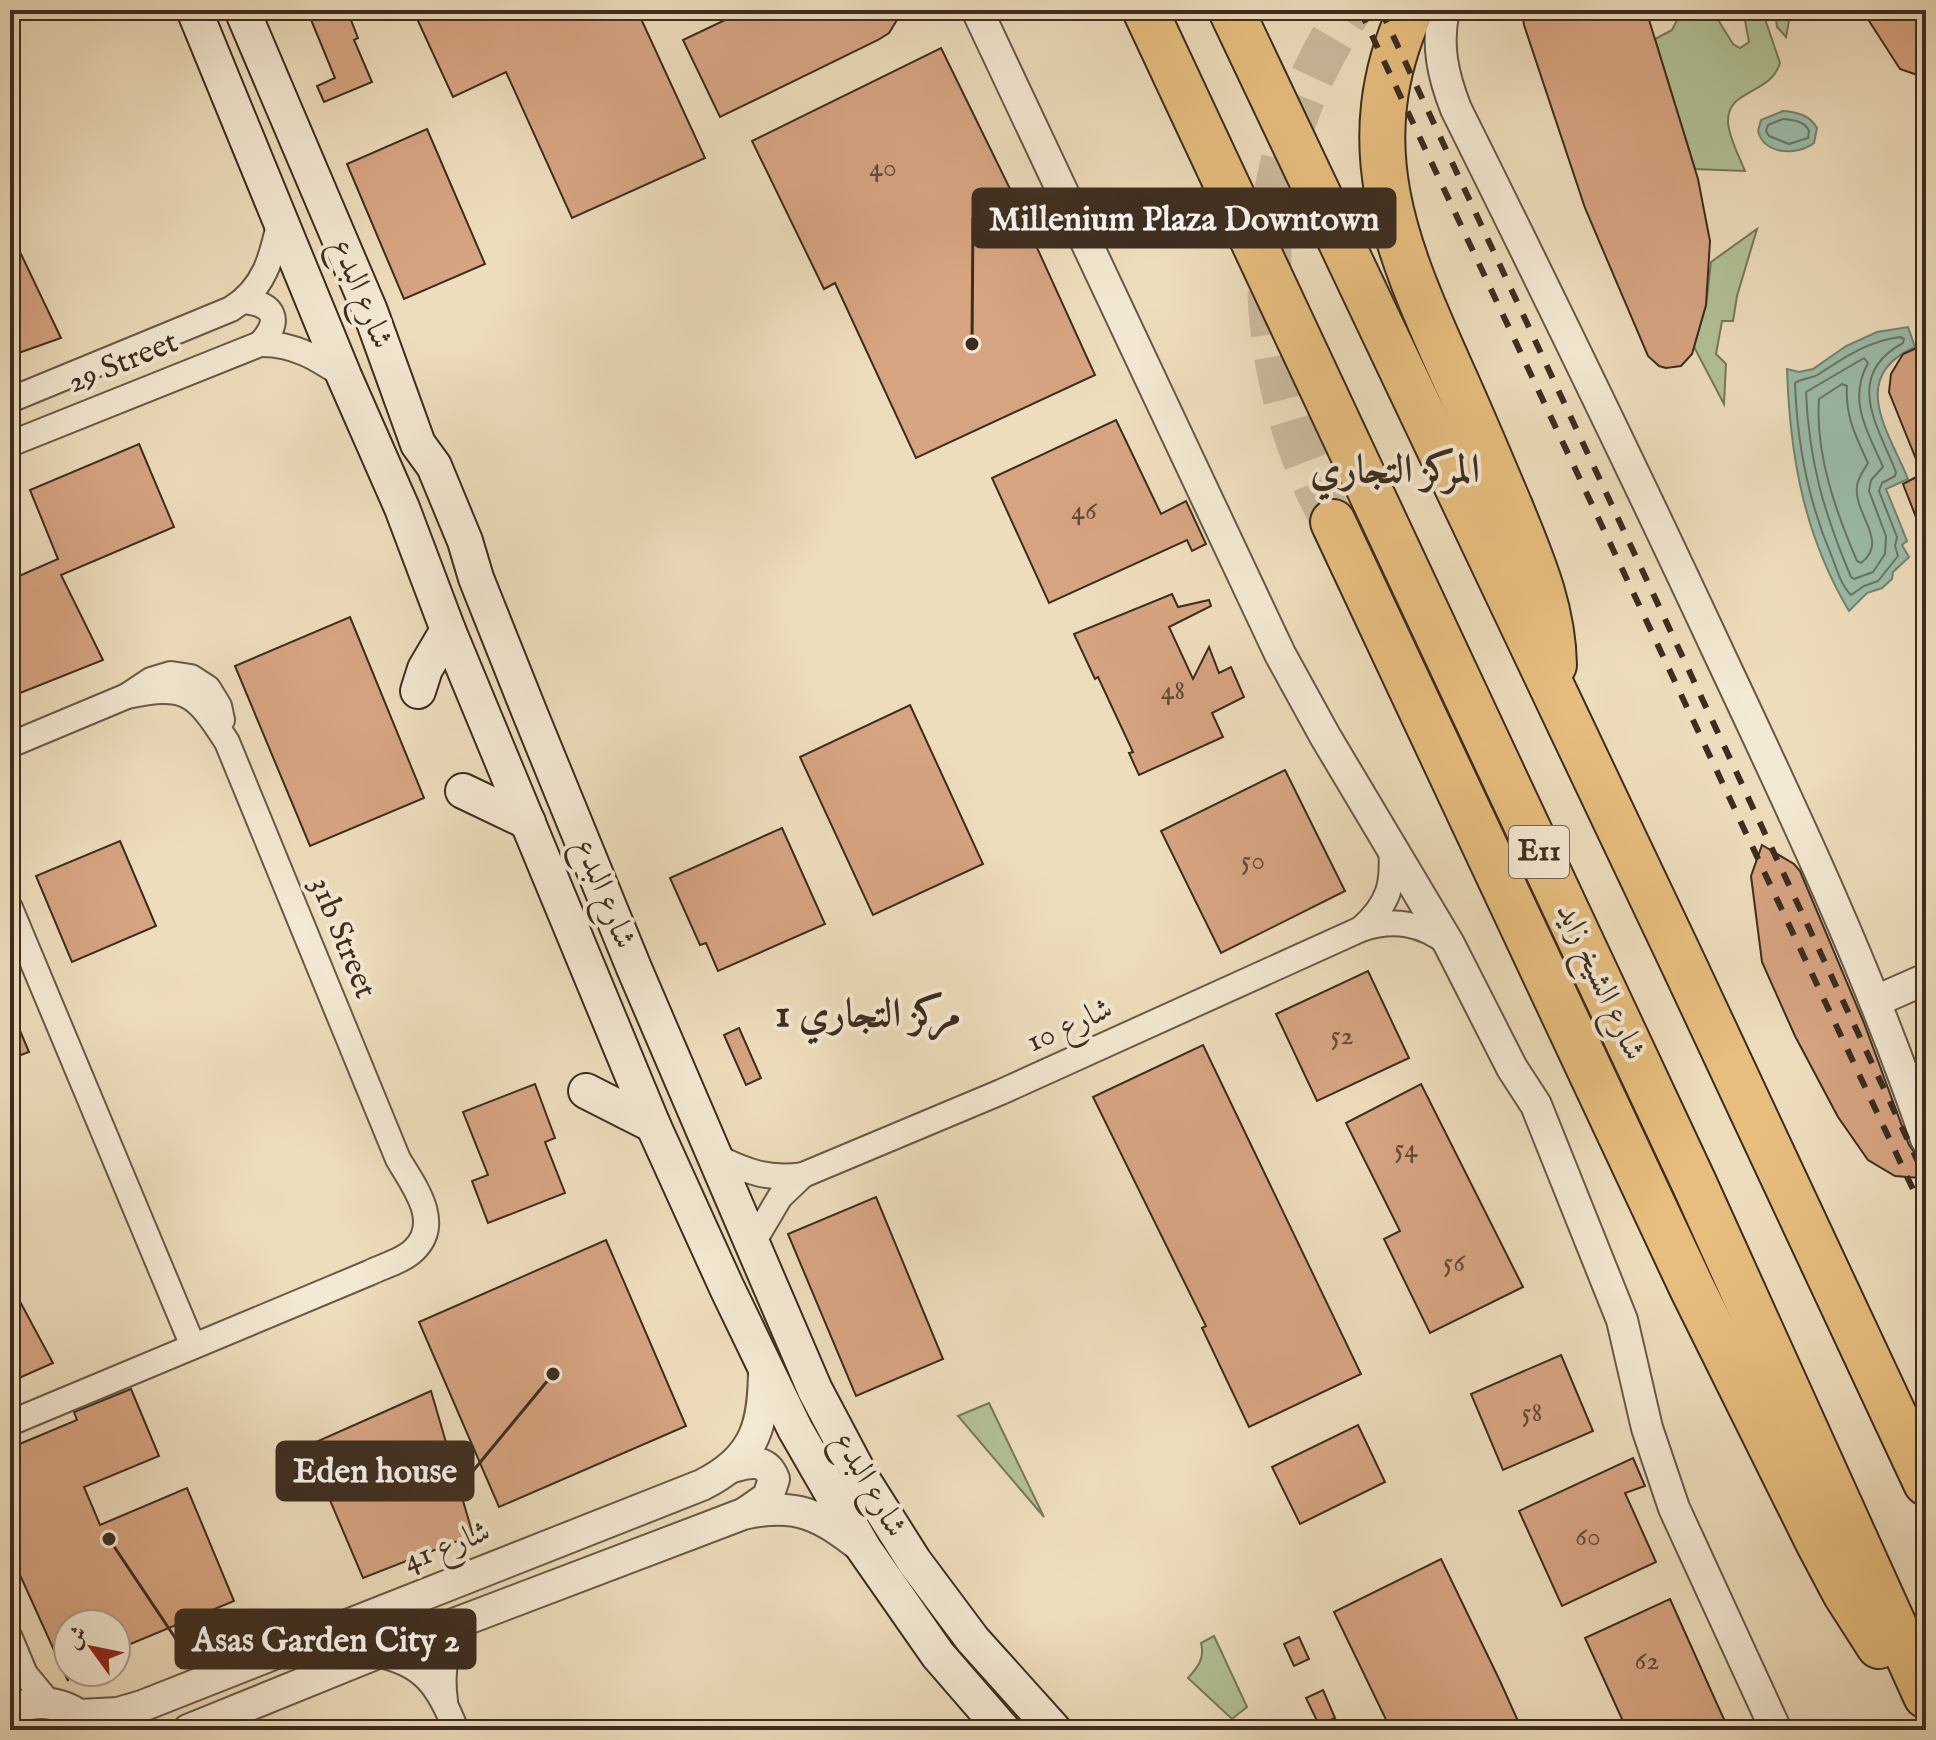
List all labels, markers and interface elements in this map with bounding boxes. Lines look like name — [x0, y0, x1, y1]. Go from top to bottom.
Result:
house number: 40 — [869, 151, 897, 186]
callout: Millenium Plaza Downtown — [973, 189, 1395, 247]
text: Millenium Plaza Downtown — [989, 199, 1379, 242]
street label: شارع البدع — [317, 233, 402, 357]
street label: 29 Street — [62, 322, 184, 404]
district label: المركز التجاري — [1310, 446, 1480, 501]
house number: 46 — [1071, 494, 1098, 529]
house number: 48 — [1161, 674, 1185, 709]
road number: E11 — [1509, 826, 1569, 878]
street label: شارع البدع — [560, 833, 645, 957]
house number: 50 — [1241, 844, 1265, 879]
street label: 31b Street — [299, 871, 385, 1005]
street label: شارع الشيخ زايد — [1541, 897, 1654, 1069]
street label: شارع 10 — [1021, 989, 1121, 1067]
district label: مركز التجاري 1 — [775, 990, 961, 1045]
house number: 52 — [1330, 1019, 1354, 1054]
house number: 54 — [1394, 1132, 1418, 1167]
house number: 56 — [1443, 1246, 1466, 1281]
house number: 58 — [1521, 1396, 1543, 1431]
street label: شارع البدع — [819, 1425, 916, 1547]
callout: Eden house — [277, 1442, 473, 1500]
text: Eden house — [293, 1451, 457, 1494]
street label: شارع 41 — [398, 1512, 498, 1586]
house number: 60 — [1575, 1520, 1601, 1555]
north arrow — [52, 1608, 132, 1688]
callout: Asas Garden City 2 — [176, 1610, 475, 1668]
text: Asas Garden City 2 — [190, 1620, 460, 1663]
text: ش — [59, 1621, 95, 1655]
house number: 62 — [1635, 1644, 1659, 1679]

